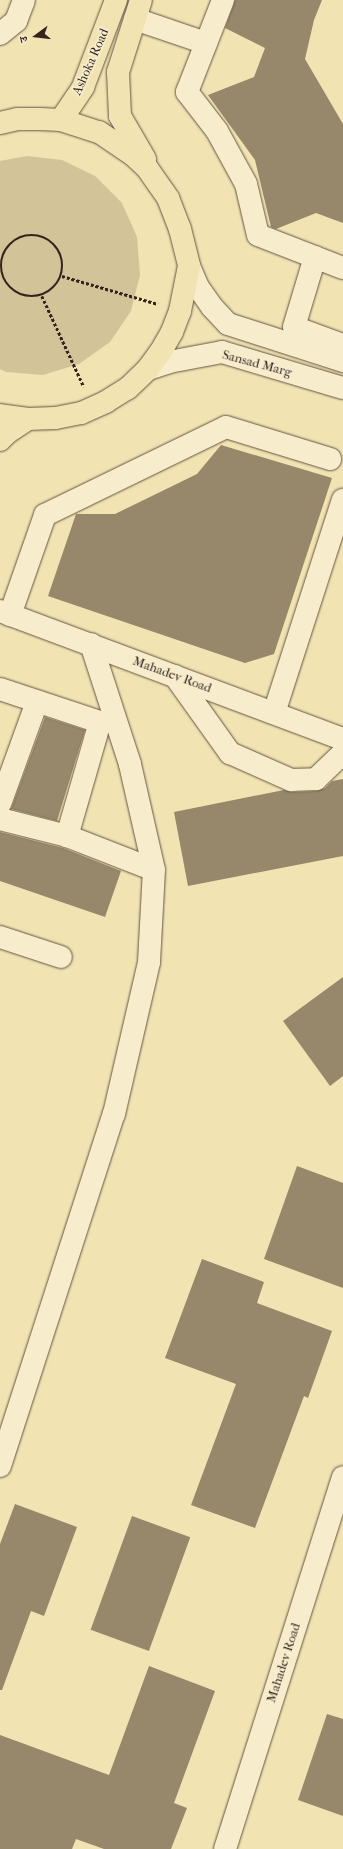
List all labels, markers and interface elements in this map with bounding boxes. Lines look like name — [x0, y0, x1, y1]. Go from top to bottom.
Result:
north arrow — [16, 16, 56, 56]
street label: Ashoka Road — [69, 26, 113, 98]
text: उ — [17, 35, 31, 44]
street label: Sansad Marg — [221, 347, 293, 381]
street label: Mahadev Road — [130, 654, 214, 696]
street label: Mahadev Road — [264, 1621, 304, 1705]

